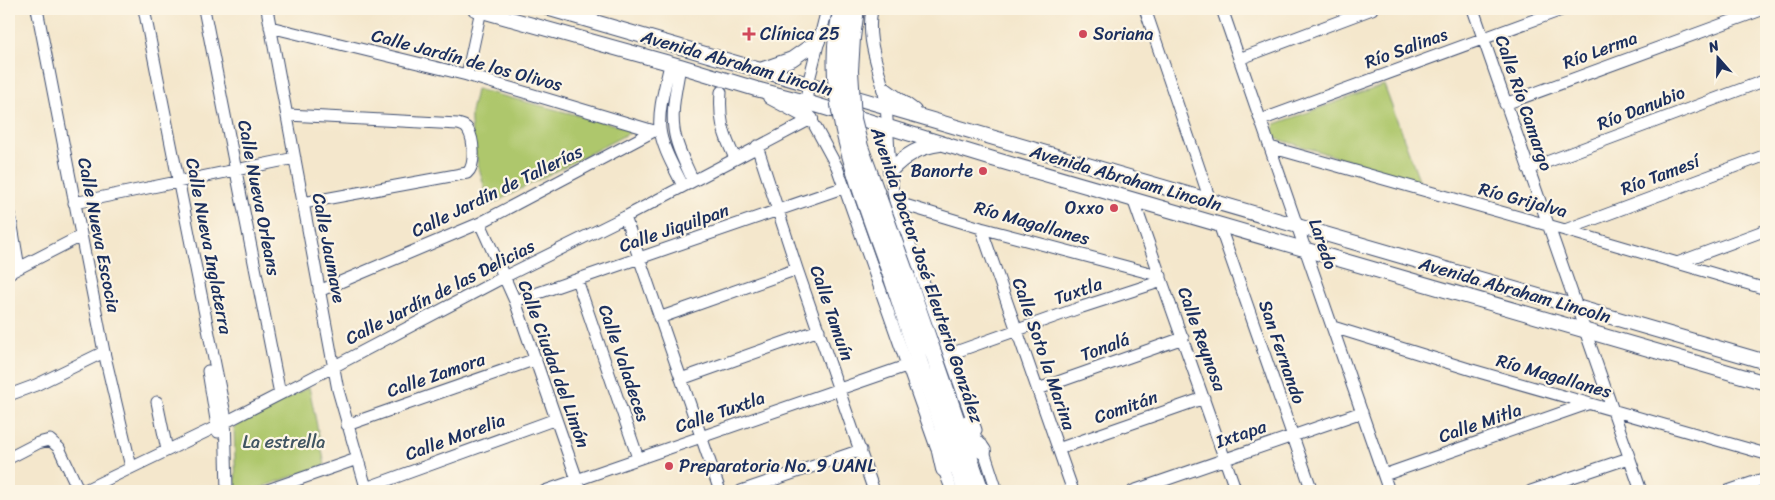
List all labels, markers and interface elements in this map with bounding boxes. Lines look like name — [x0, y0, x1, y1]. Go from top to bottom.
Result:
place label: Clínica 25 — [760, 18, 840, 50]
place label: Soriana — [1093, 18, 1154, 50]
street label: Río Salinas — [1360, 18, 1453, 78]
street label: Calle Jardín de los Olivos — [368, 19, 567, 101]
street label: Avenida Abraham Lincoln — [636, 20, 837, 106]
street label: Río Lerma — [1558, 22, 1642, 78]
marker: Clínica 25 — [742, 27, 756, 41]
marker: Soriana — [1077, 28, 1089, 40]
street label: Calle Río Camargo — [1486, 31, 1562, 175]
north arrow — [1692, 32, 1742, 82]
text: N — [1704, 33, 1723, 60]
street label: Río Danubio — [1592, 76, 1690, 140]
street label: Calle Nueva Orleans — [228, 117, 290, 279]
street label: Avenida Doctor José Eleuterio González — [861, 122, 993, 428]
street label: Calle Jardín de Tallerías — [406, 135, 589, 247]
street label: Avenida Abraham Lincoln — [1025, 135, 1226, 221]
street label: Río Tamesí — [1616, 145, 1706, 205]
street label: Calle Nueva Escocia — [68, 155, 130, 316]
street label: Calle Nueva Inglaterra — [176, 155, 242, 338]
place label: Banorte — [910, 155, 973, 187]
marker: Banorte — [977, 165, 989, 177]
street label: Río Grijalva — [1475, 173, 1571, 227]
street label: Calle Jaumave — [303, 190, 355, 306]
street label: Río Magallanes — [970, 191, 1094, 255]
place label: Oxxo — [1065, 192, 1104, 224]
street label: Calle Jiquilpan — [615, 194, 734, 262]
marker: Oxxo — [1108, 202, 1120, 214]
street label: Laredo — [1299, 214, 1347, 274]
street label: Calle Jardín de las Delicias — [339, 230, 541, 354]
street label: Avenida Abraham Lincoln — [1414, 247, 1615, 333]
street label: Calle Tamuín — [801, 261, 863, 366]
street label: Tuxtla — [1049, 268, 1107, 314]
street label: Calle Soto la Marina — [1003, 273, 1085, 436]
street label: Calle Ciudad del Limón — [509, 275, 599, 453]
street label: Calle Reynosa — [1168, 282, 1236, 397]
street label: San Fernando — [1249, 296, 1315, 408]
street label: Calle Valadeces — [589, 300, 659, 427]
street label: Tonalá — [1076, 323, 1134, 371]
street label: Calle Zamora — [382, 343, 491, 407]
street label: Río Magallanes — [1492, 344, 1616, 408]
street label: Comitán — [1090, 381, 1163, 433]
street label: Calle Tuxtla — [671, 382, 769, 442]
street label: Calle Mitla — [1434, 394, 1526, 452]
street label: Calle Morelia — [400, 404, 510, 470]
street label: Ixtapa — [1210, 410, 1272, 458]
park label: La estrella — [243, 426, 325, 458]
place label: Preparatoria No. 9 UANL — [679, 450, 876, 482]
marker: Preparatoria No. 9 UANL — [663, 460, 675, 472]

